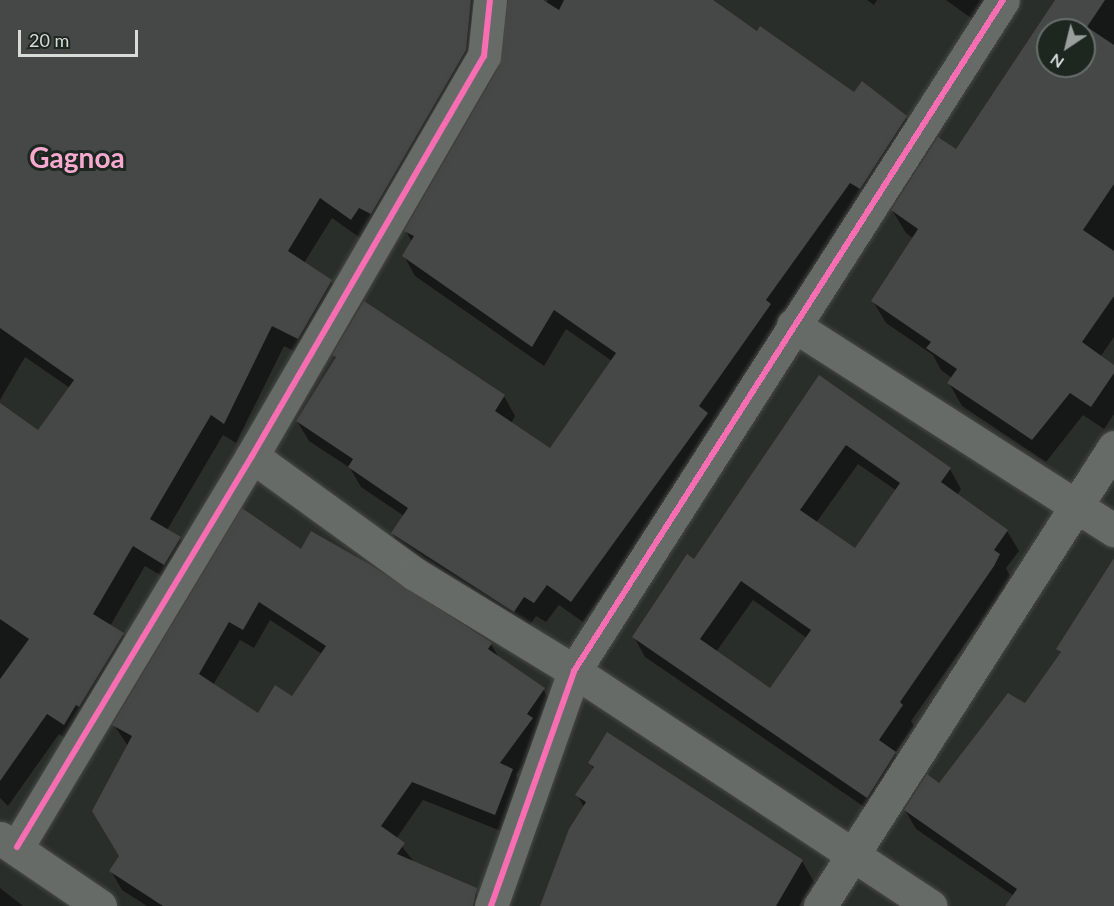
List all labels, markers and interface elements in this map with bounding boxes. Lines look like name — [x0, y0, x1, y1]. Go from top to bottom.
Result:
scale bar — [21, 18, 141, 56]
north arrow — [1036, 18, 1096, 78]
text: 20 m — [29, 29, 69, 51]
text: N — [1046, 50, 1067, 73]
district label: Gagnoa — [29, 140, 125, 174]

